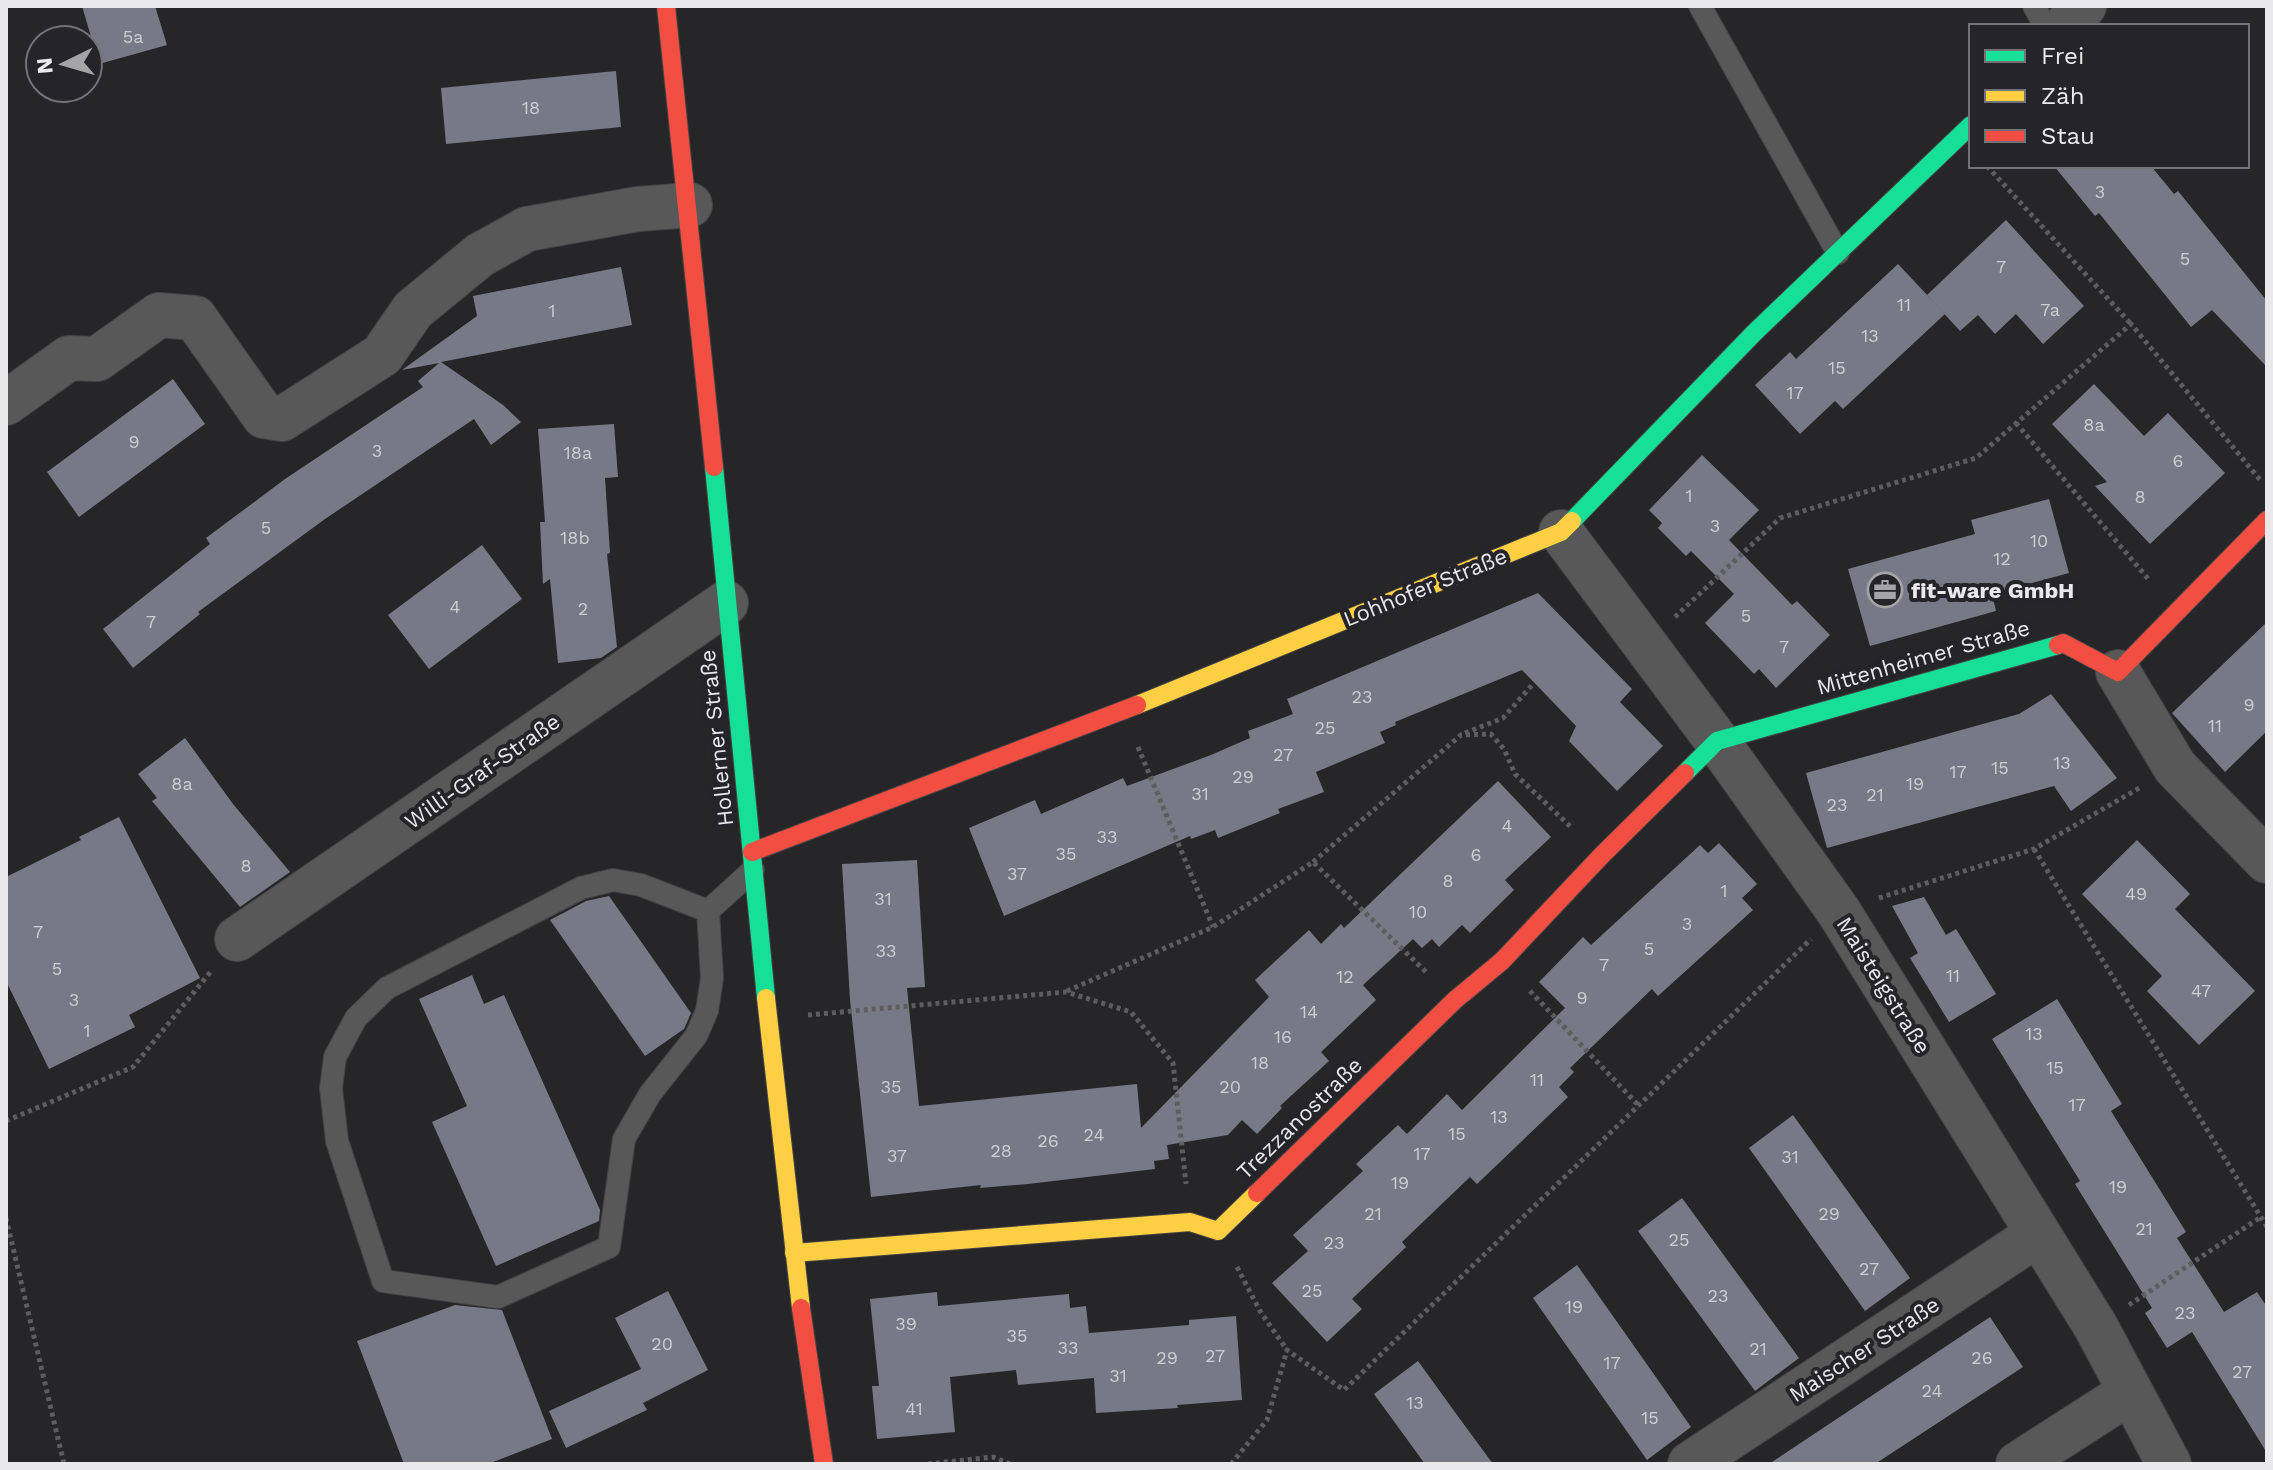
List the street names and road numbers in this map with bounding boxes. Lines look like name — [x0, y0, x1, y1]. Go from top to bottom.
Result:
street label: Lohhofer Straße — [1340, 543, 1511, 632]
street label: Mittenheimer Straße — [1814, 615, 2033, 700]
street label: Hollerner Straße — [695, 648, 738, 827]
street label: Willi-Graf-Straße — [400, 709, 564, 834]
street label: Maisteigstraße — [1832, 912, 1936, 1058]
street label: Trezzanostraße — [1232, 1052, 1367, 1184]
street label: Maischer Straße — [1785, 1292, 1944, 1407]

